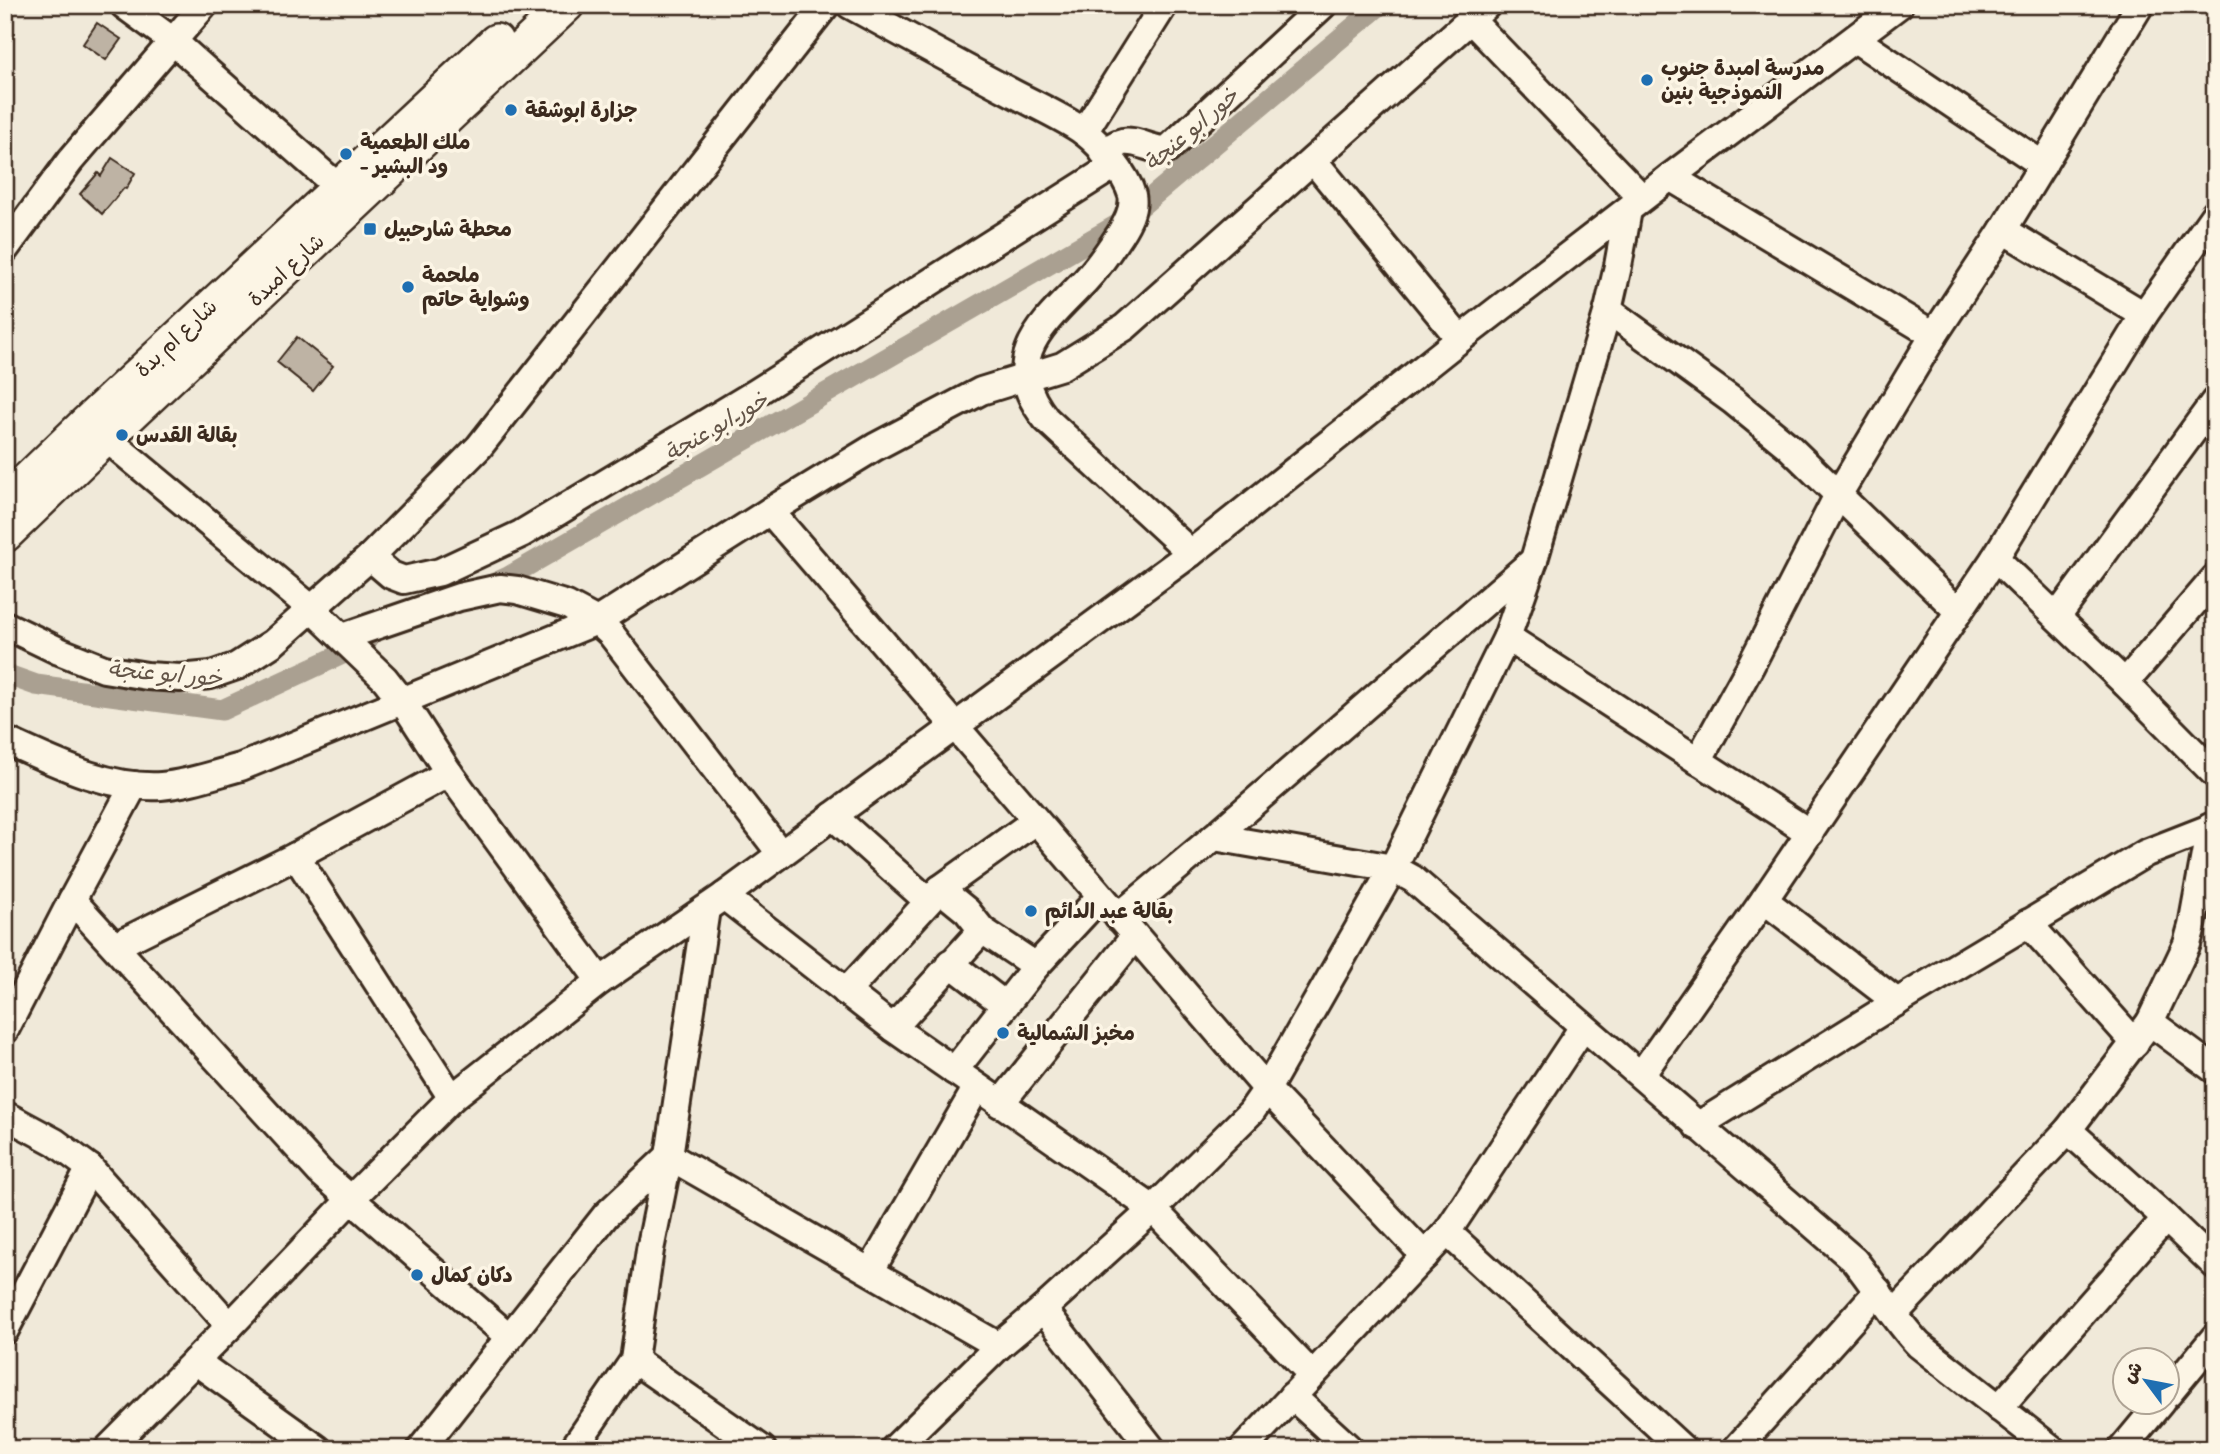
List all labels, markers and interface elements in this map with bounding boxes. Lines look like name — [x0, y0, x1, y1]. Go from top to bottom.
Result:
place label: مدرسة امبدة جنوب النموذجية بنين — [1661, 53, 1825, 106]
marker: مدرسة امبدة جنوب النموذجية بنين — [1639, 72, 1655, 88]
water label: خور ابو عنجة — [1137, 80, 1245, 177]
place label: جزارة ابوشقة — [525, 95, 638, 124]
marker: جزارة ابوشقة — [503, 102, 519, 118]
place label: ملك الطعمية - ود البشير — [360, 127, 471, 180]
marker: ملك الطعمية - ود البشير — [338, 146, 354, 162]
place label: محطة شارحبيل — [384, 214, 512, 243]
marker: محطة شارحبيل — [362, 221, 378, 237]
street label: شارع امبدة — [241, 227, 331, 313]
place label: ملحمة وشواية حاتم — [422, 260, 530, 315]
marker: ملحمة وشواية حاتم — [400, 279, 416, 295]
street label: شارع ام بدة — [128, 292, 225, 385]
water label: خور ابو عنجة — [658, 383, 773, 468]
place label: بقالة القدس — [136, 420, 238, 449]
marker: بقالة القدس — [114, 427, 130, 443]
water label: خور ابو عنجة — [106, 652, 224, 693]
place label: بقالة عبد الدائم — [1045, 896, 1173, 927]
marker: بقالة عبد الدائم — [1023, 903, 1039, 919]
place label: مخبز الشمالية — [1017, 1018, 1135, 1047]
marker: مخبز الشمالية — [995, 1025, 1011, 1041]
place label: دكان كمال — [431, 1260, 513, 1289]
marker: دكان كمال — [409, 1267, 425, 1283]
north arrow — [2112, 1346, 2182, 1416]
text: ش — [2115, 1356, 2148, 1388]

